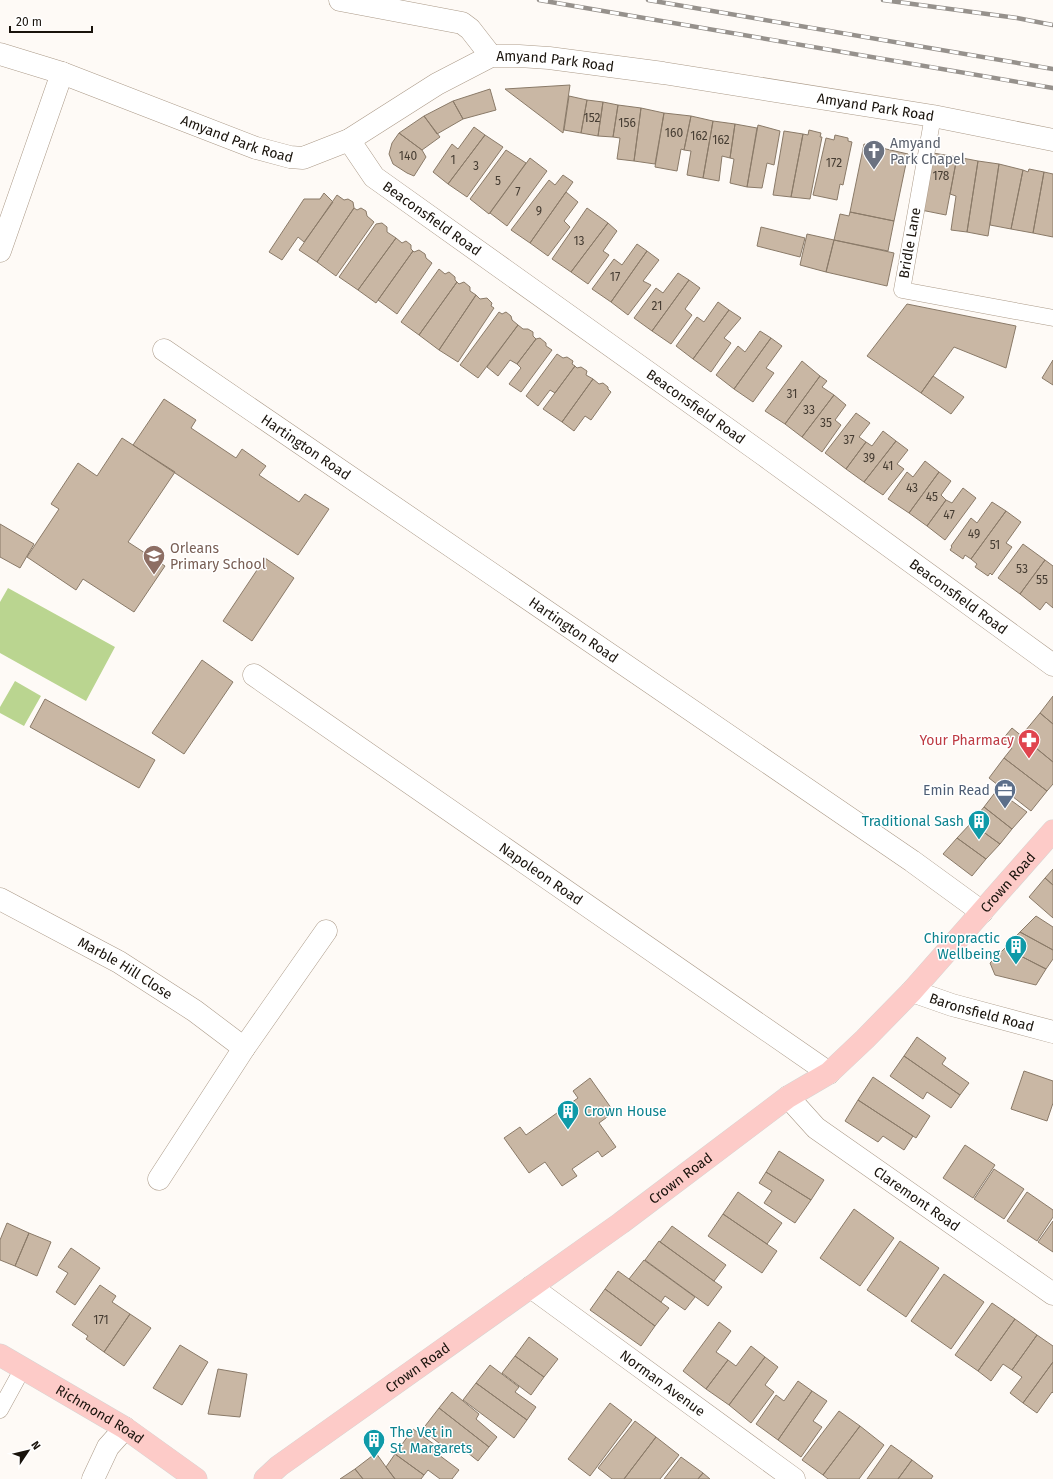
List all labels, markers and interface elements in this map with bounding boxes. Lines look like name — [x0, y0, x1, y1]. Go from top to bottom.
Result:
scale bar — [10, 8, 92, 34]
text: 20 m — [16, 15, 42, 29]
street label: Amyand Park Road — [496, 47, 615, 75]
street label: Amyand Park Road — [816, 89, 935, 125]
street label: Amyand Park Road — [178, 111, 295, 166]
house number: 152 — [583, 111, 601, 125]
house number: 156 — [618, 116, 636, 130]
house number: 160 — [665, 126, 683, 140]
house number: 162 — [690, 129, 708, 143]
house number: 162 — [712, 133, 730, 147]
place label: Amyand Park Chapel — [890, 135, 965, 168]
church icon: Amyand Park Chapel — [861, 138, 887, 171]
house number: 140 — [399, 149, 417, 163]
house number: 1 — [450, 153, 456, 167]
house number: 172 — [826, 156, 842, 170]
house number: 3 — [473, 159, 479, 173]
house number: 178 — [933, 169, 950, 183]
house number: 5 — [495, 174, 501, 188]
street label: Beaconsfield Road — [379, 177, 485, 259]
house number: 7 — [515, 185, 521, 199]
house number: 9 — [536, 204, 542, 218]
street label: Bridle Lane — [895, 206, 925, 280]
house number: 13 — [573, 234, 585, 248]
house number: 17 — [610, 270, 620, 284]
house number: 21 — [652, 299, 662, 313]
street label: Beaconsfield Road — [643, 366, 749, 447]
house number: 31 — [787, 387, 797, 401]
house number: 33 — [803, 403, 815, 417]
street label: Hartington Road — [258, 411, 354, 483]
house number: 35 — [820, 416, 832, 430]
house number: 37 — [843, 433, 855, 447]
house number: 39 — [863, 451, 875, 465]
house number: 41 — [883, 459, 893, 473]
house number: 43 — [906, 481, 918, 495]
house number: 45 — [926, 490, 938, 504]
house number: 47 — [943, 508, 955, 522]
house number: 49 — [968, 527, 980, 541]
house number: 51 — [990, 538, 1000, 552]
place label: Orleans Primary School — [170, 540, 266, 573]
school or university icon: Orleans Primary School — [141, 543, 167, 576]
street label: Beaconsfield Road — [906, 555, 1011, 638]
house number: 53 — [1016, 562, 1028, 576]
house number: 55 — [1036, 573, 1048, 587]
street label: Hartington Road — [526, 593, 621, 666]
pharmacy icon: Your Pharmacy — [1016, 727, 1042, 760]
place label: Your Pharmacy — [919, 732, 1014, 749]
office icon: Emin Read — [992, 777, 1018, 810]
place label: Emin Read — [923, 782, 990, 799]
building icon: Traditional Sash — [966, 808, 992, 841]
place label: Traditional Sash — [862, 813, 964, 830]
street label: Napoleon Road — [496, 839, 586, 908]
street label: Crown Road — [977, 848, 1039, 916]
place label: Chiropractic Wellbeing — [924, 930, 1001, 963]
street label: Marble Hill Close — [75, 933, 176, 1003]
building icon: Chiropractic Wellbeing — [1003, 933, 1029, 966]
street label: Baronsfield Road — [927, 989, 1036, 1035]
building icon: Crown House — [555, 1098, 581, 1131]
place label: Crown House — [584, 1103, 667, 1120]
street label: Crown Road — [645, 1149, 715, 1208]
street label: Claremont Road — [870, 1163, 963, 1235]
house number: 171 — [93, 1313, 109, 1327]
street label: Crown Road — [382, 1339, 453, 1396]
street label: Norman Avenue — [617, 1346, 709, 1420]
street label: Richmond Road — [53, 1381, 147, 1447]
place label: The Vet in St. Margarets — [390, 1424, 473, 1457]
building icon: The Vet in St. Margarets — [361, 1427, 387, 1460]
north arrow — [8, 1431, 48, 1471]
text: N — [28, 1439, 43, 1452]

